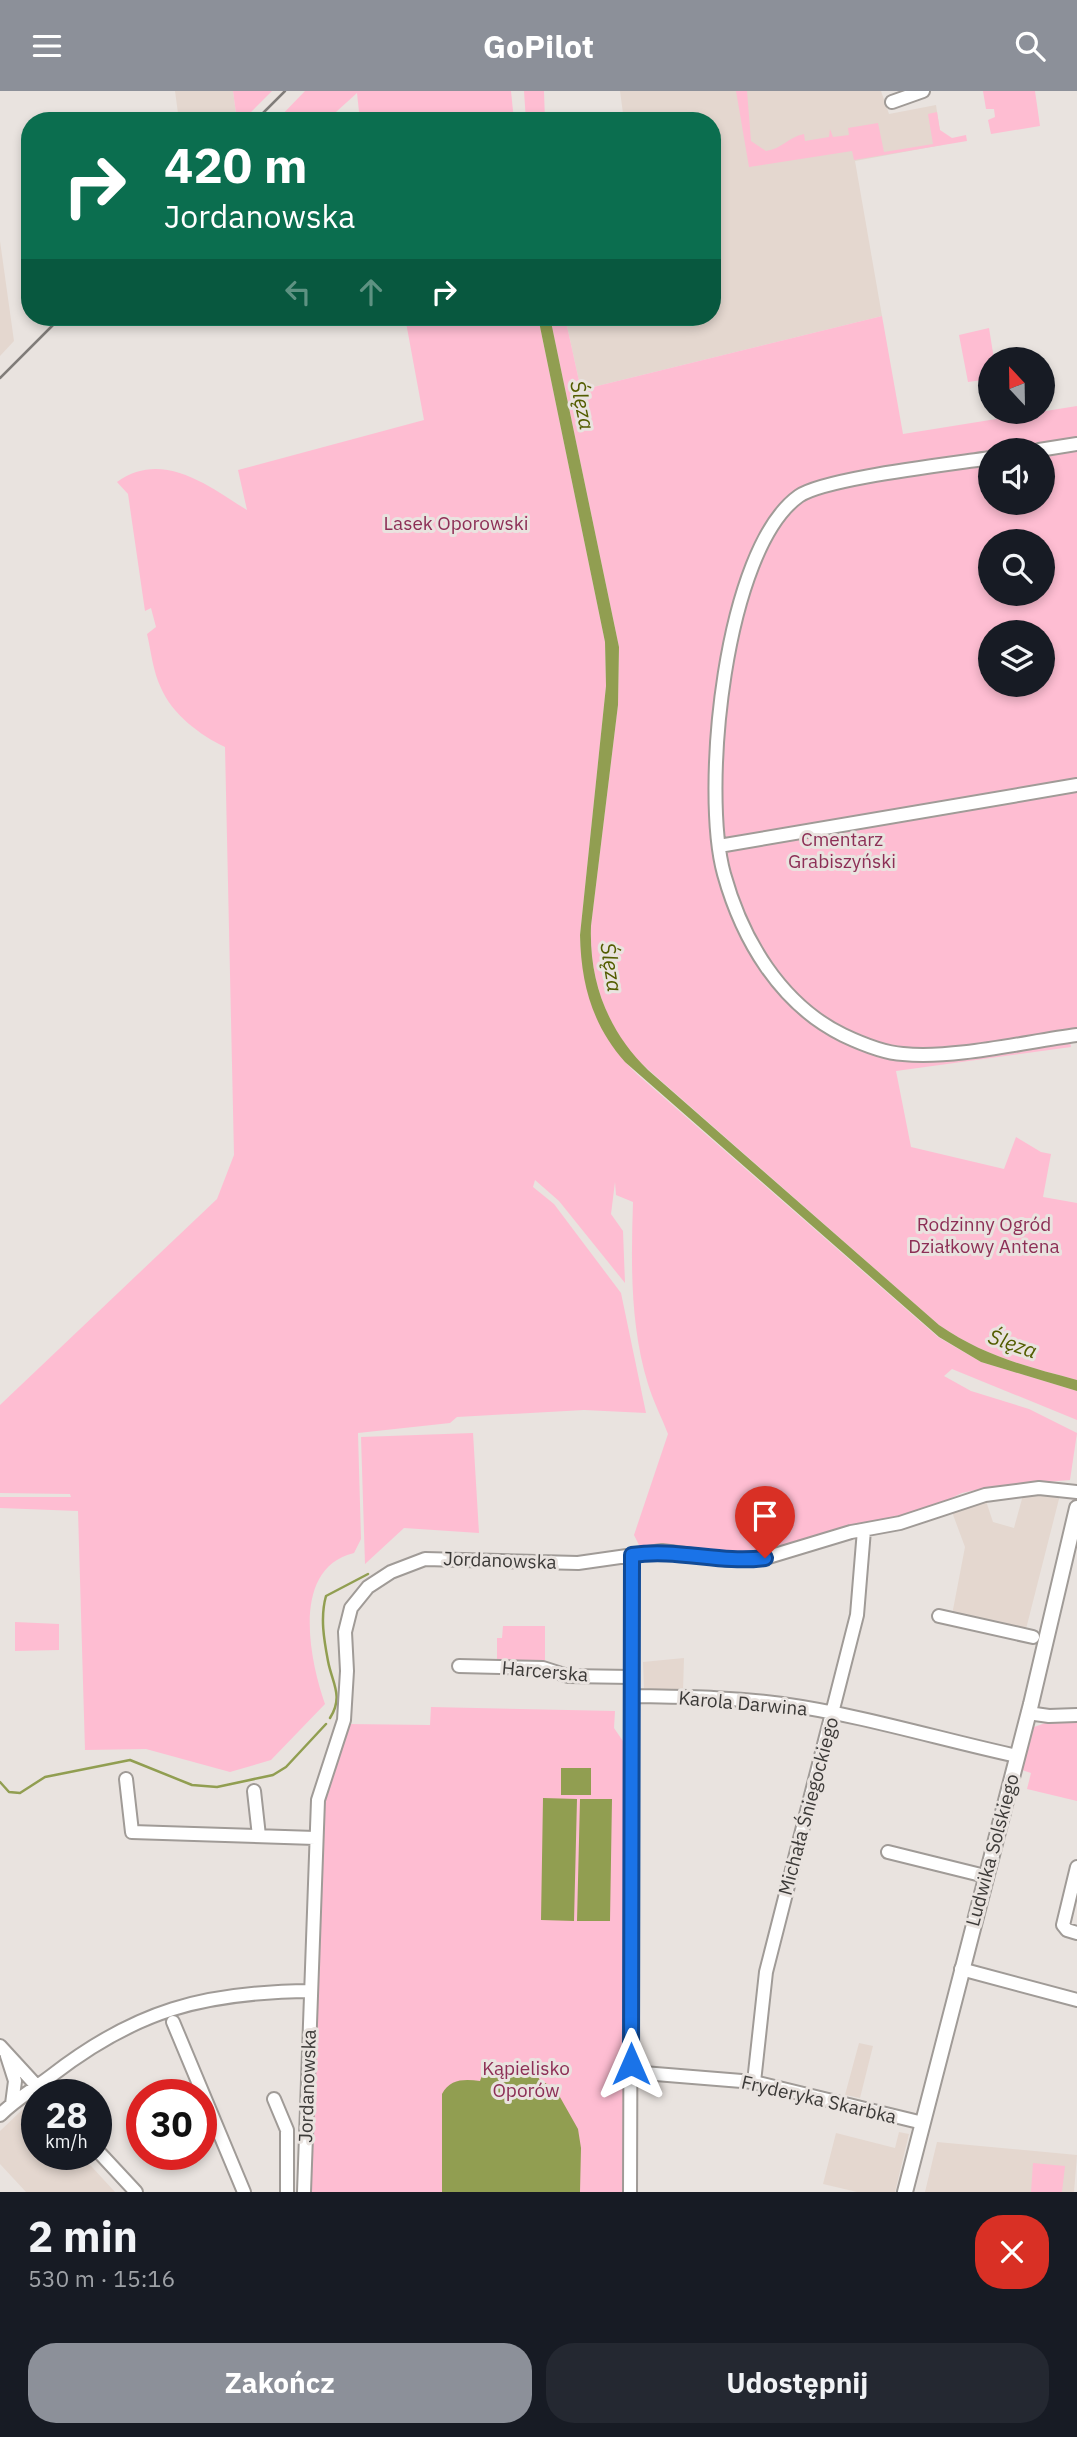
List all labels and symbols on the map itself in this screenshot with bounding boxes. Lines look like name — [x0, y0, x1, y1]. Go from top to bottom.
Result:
north arrow — [978, 347, 1055, 423]
water label: Ślęza — [564, 378, 602, 432]
park label: Lasek Oporowski — [384, 511, 528, 535]
park label: Cmentarz Grabiszyński — [788, 827, 896, 873]
water label: Ślęza — [594, 940, 630, 994]
park label: Rodzinny Ogród Działkowy Antena — [908, 1212, 1060, 1258]
water label: Ślęza — [985, 1322, 1041, 1364]
pin — [735, 1486, 795, 1558]
street label: Jordanowska — [443, 1546, 557, 1574]
street label: Harcerska — [501, 1655, 589, 1687]
street label: Karola Darwina — [677, 1685, 809, 1721]
street label: Michała Śniegockiego — [773, 1714, 843, 1898]
street label: Ludwika Solskiego — [960, 1771, 1024, 1929]
position arrow — [594, 2027, 668, 2101]
street label: Jordanowska — [293, 2029, 321, 2143]
park label: Kąpielisko Oporów — [482, 2056, 570, 2102]
street label: Fryderyka Skarbka — [739, 2069, 899, 2129]
speed limit sign: 30 — [126, 2079, 217, 2170]

